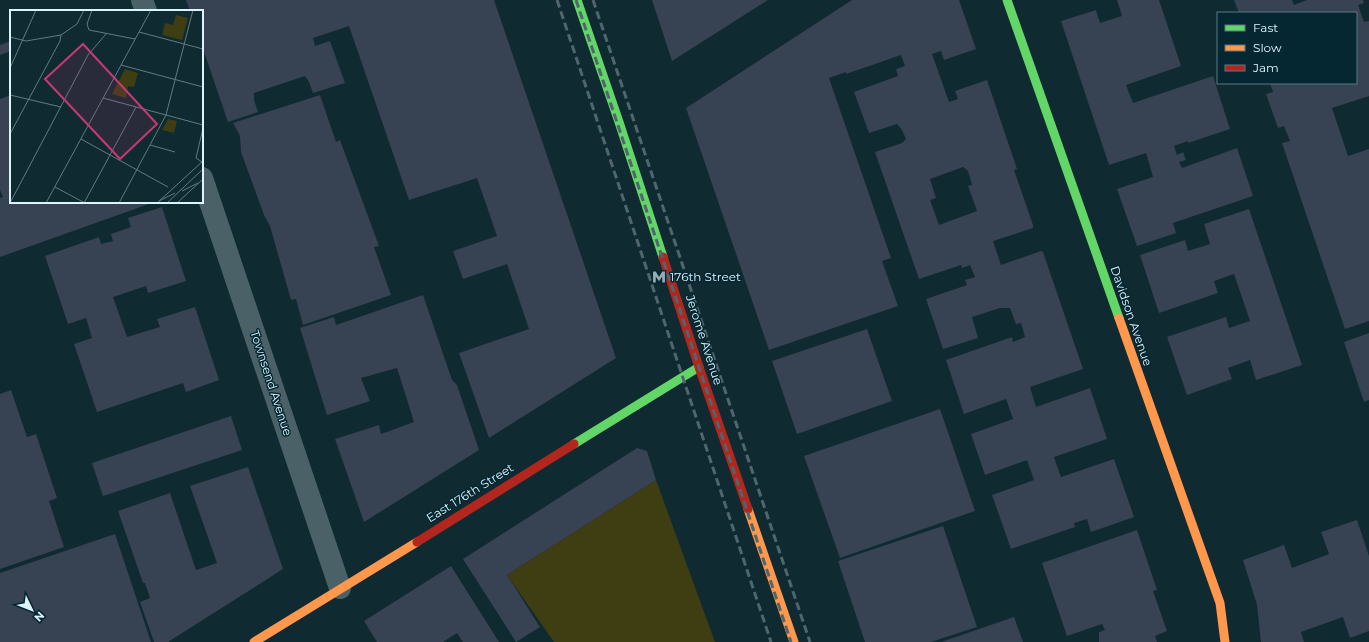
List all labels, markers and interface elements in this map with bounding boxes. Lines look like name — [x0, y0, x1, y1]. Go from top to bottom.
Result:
inset map — [10, 10, 203, 203]
legend — [1217, 12, 1357, 84]
text: Fast — [1253, 20, 1278, 35]
text: Slow — [1253, 40, 1282, 55]
text: Jam — [1252, 60, 1279, 75]
street label: Davidson Avenue — [1107, 264, 1156, 368]
metro station icon: 176th Street — [651, 269, 667, 285]
place label: 176th Street — [670, 269, 741, 284]
street label: Jerome Avenue — [683, 292, 726, 387]
street label: Townsend Avenue — [247, 328, 296, 437]
street label: East 176th Street — [423, 460, 516, 525]
north arrow — [12, 590, 52, 630]
text: N — [31, 609, 47, 625]

